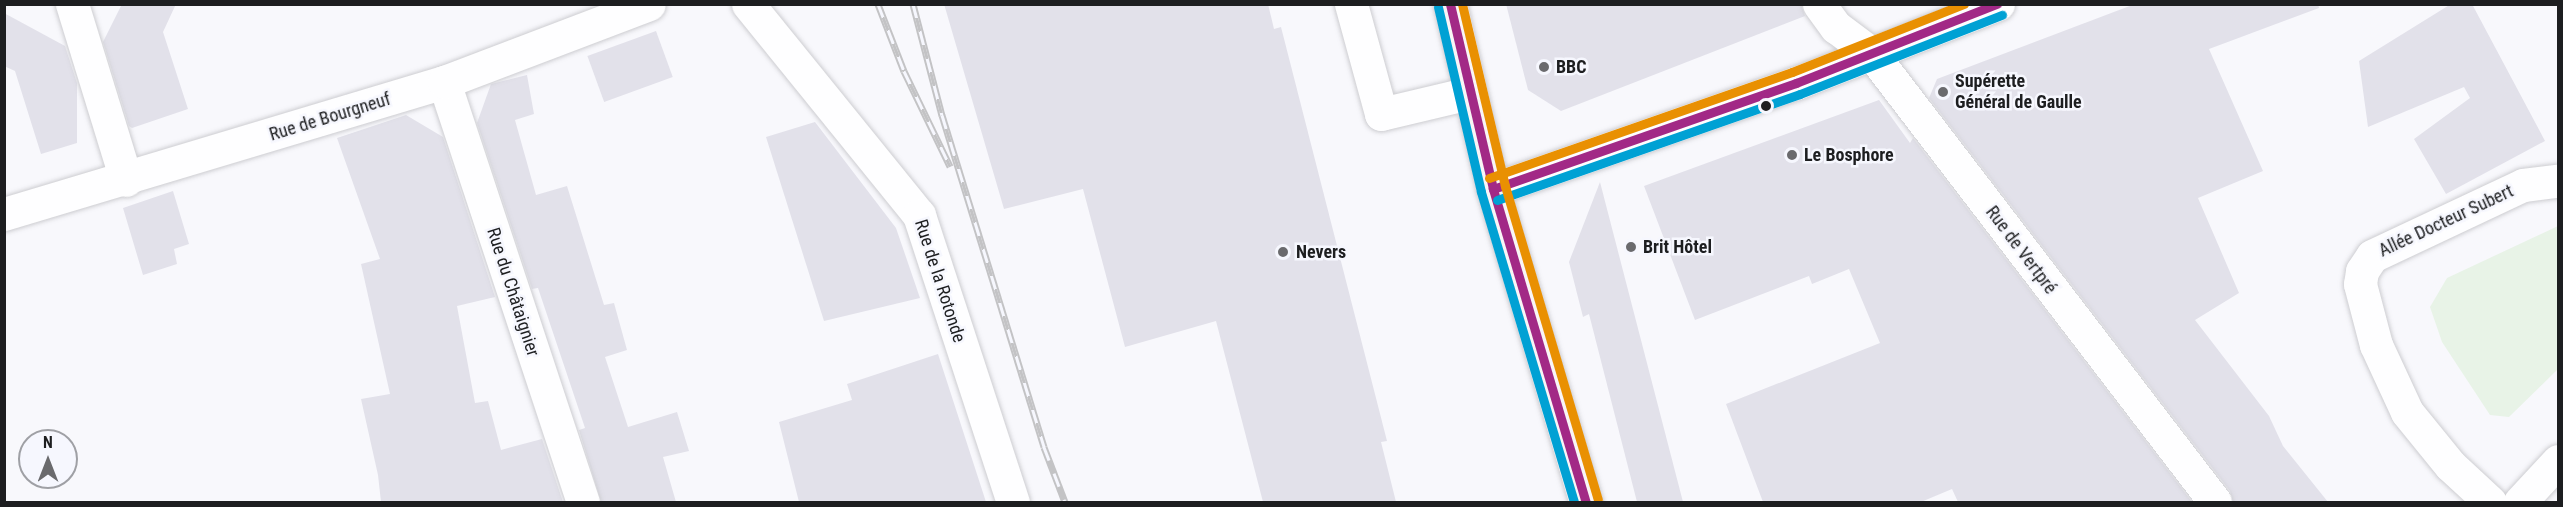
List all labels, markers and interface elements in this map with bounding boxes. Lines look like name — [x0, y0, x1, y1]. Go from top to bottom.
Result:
place label: BBC — [1556, 56, 1586, 78]
marker: BBC — [1537, 60, 1551, 74]
place label: Supérette Général de Gaulle — [1955, 71, 2082, 113]
marker: Supérette Général de Gaulle — [1936, 85, 1950, 99]
street label: Rue de Bourgneuf — [267, 88, 393, 146]
unlabelled marker — [1760, 100, 1772, 112]
place label: Le Bosphore — [1804, 144, 1894, 166]
marker: Le Bosphore — [1785, 148, 1799, 162]
street label: Allée Docteur Subert — [2375, 180, 2517, 262]
street label: Rue de Vertpré — [1981, 202, 2061, 298]
street label: Rue de la Rotonde — [910, 217, 970, 345]
street label: Rue du Châtaignier — [482, 225, 544, 359]
place label: Brit Hôtel — [1643, 236, 1712, 258]
marker: Brit Hôtel — [1624, 240, 1638, 254]
place label: Nevers — [1296, 241, 1346, 263]
marker: Nevers — [1274, 243, 1292, 261]
north arrow — [18, 429, 78, 489]
text: N — [43, 433, 53, 452]

